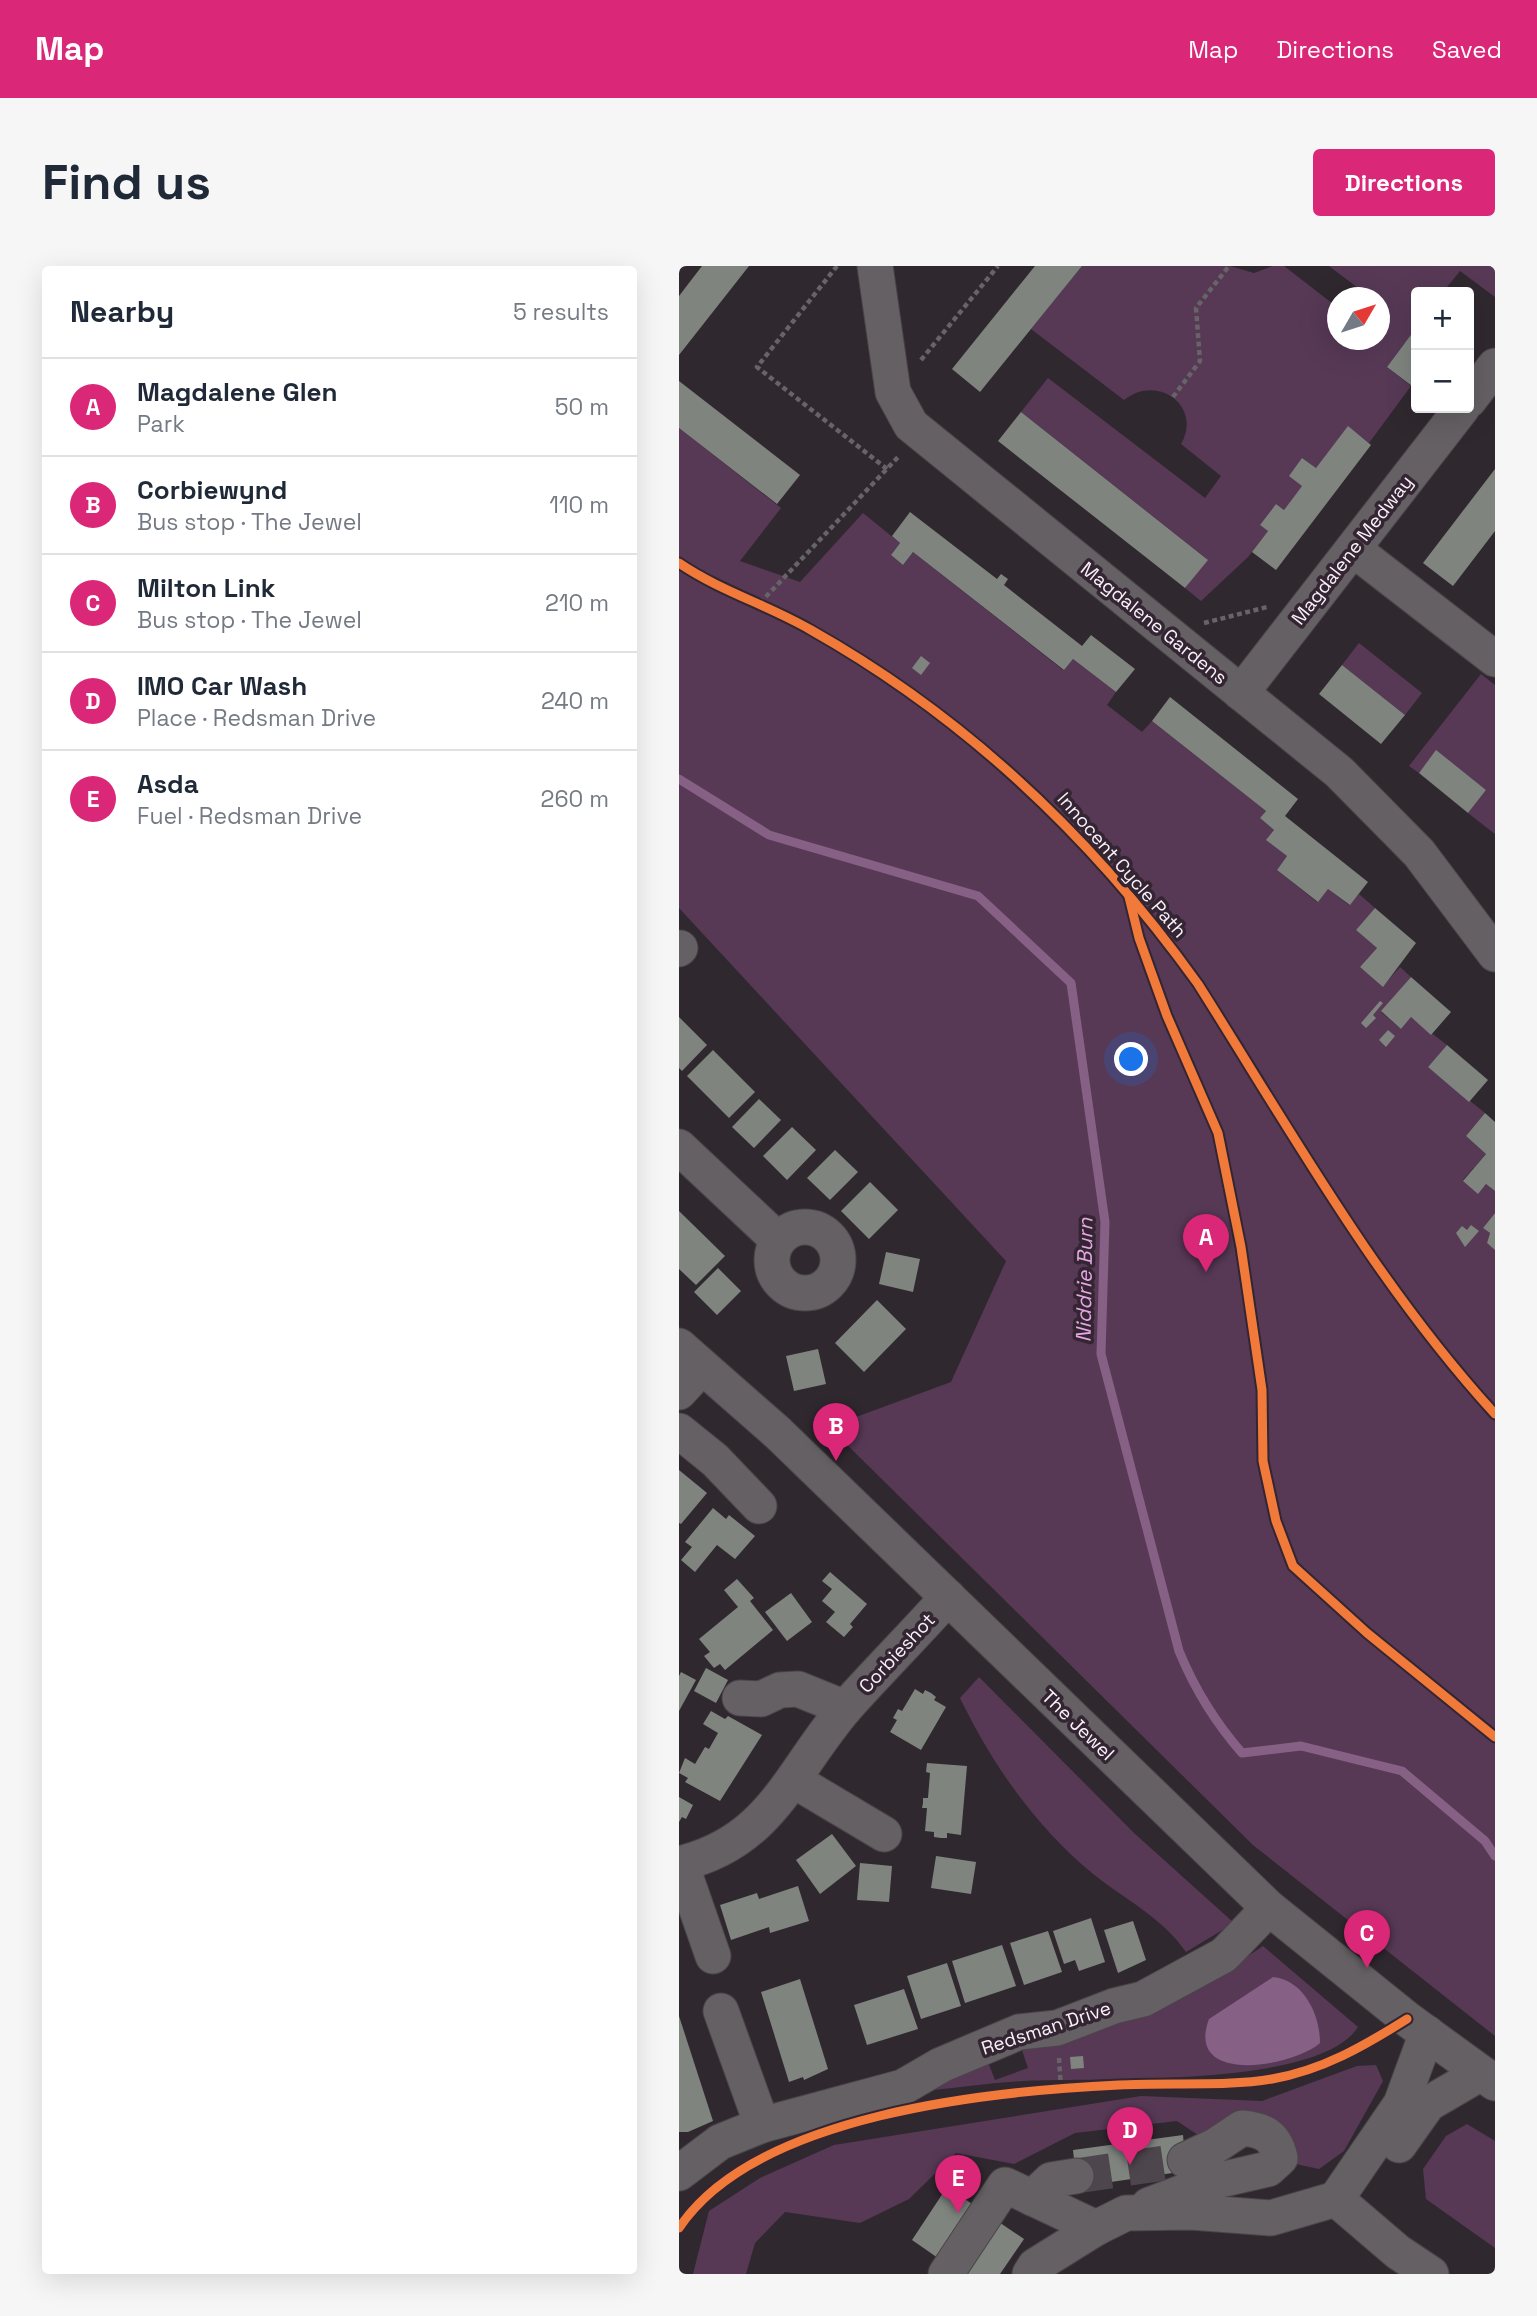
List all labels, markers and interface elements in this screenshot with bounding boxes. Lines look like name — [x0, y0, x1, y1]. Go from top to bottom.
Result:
text: Map — [35, 28, 104, 70]
text: Map — [1188, 34, 1238, 65]
text: Directions — [1276, 34, 1394, 65]
text: Saved — [1432, 34, 1502, 65]
button: Directions — [1313, 149, 1495, 216]
text: Find us — [42, 151, 211, 213]
north arrow — [1327, 287, 1390, 350]
map controls — [1411, 287, 1474, 413]
button: + — [1411, 287, 1474, 350]
text: Nearby — [70, 292, 174, 331]
text: 5 results — [513, 297, 609, 327]
button: − — [1411, 350, 1474, 413]
text: Magdalene Glen — [137, 375, 338, 409]
text: A — [86, 392, 100, 422]
text: 50 m — [555, 392, 609, 422]
text: Park — [137, 409, 185, 439]
street label: Magdalene Medway — [1286, 470, 1418, 630]
text: Corbiewynd — [137, 473, 287, 507]
text: B — [85, 490, 101, 520]
text: 110 m — [549, 490, 609, 520]
text: Bus stop · The Jewel — [137, 507, 362, 537]
street label: Magdalene Gardens — [1076, 556, 1232, 690]
text: Milton Link — [137, 571, 275, 605]
text: C — [86, 588, 100, 618]
text: 210 m — [545, 588, 609, 618]
text: Bus stop · The Jewel — [137, 605, 362, 635]
text: IMO Car Wash — [137, 669, 307, 703]
text: D — [85, 686, 101, 716]
text: 240 m — [541, 686, 609, 716]
text: Place · Redsman Drive — [137, 703, 376, 733]
text: Asda — [137, 767, 199, 801]
text: E — [87, 784, 99, 814]
text: 260 m — [541, 784, 609, 814]
street label: Innocent Cycle Path — [1052, 787, 1192, 943]
text: Fuel · Redsman Drive — [137, 801, 362, 831]
your location — [1114, 1042, 1148, 1076]
pin: A — [1183, 1214, 1229, 1272]
water label: Niddrie Burn — [1069, 1216, 1099, 1343]
pin: B — [813, 1403, 859, 1461]
street label: Corbieshot — [853, 1608, 941, 1698]
street label: The Jewel — [1036, 1684, 1120, 1766]
pin: C — [1344, 1910, 1390, 1968]
street label: Redsman Drive — [978, 1995, 1114, 2061]
pin: D — [1107, 2107, 1153, 2165]
pin: E — [935, 2155, 981, 2213]

